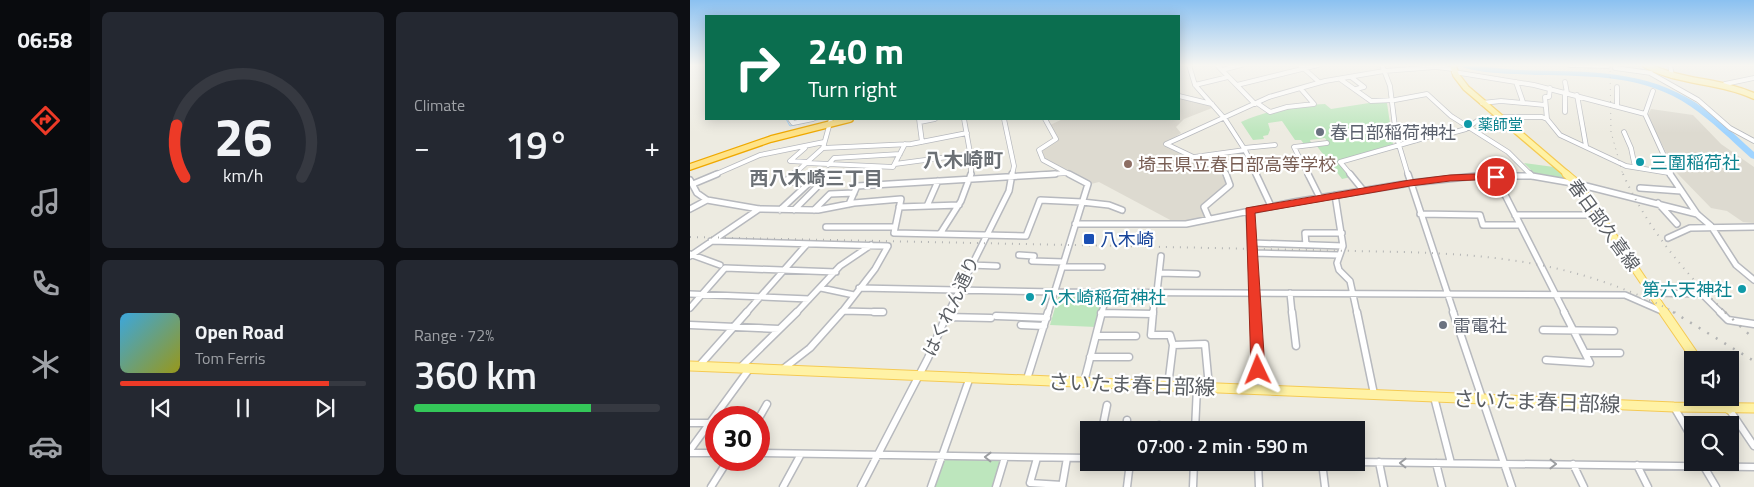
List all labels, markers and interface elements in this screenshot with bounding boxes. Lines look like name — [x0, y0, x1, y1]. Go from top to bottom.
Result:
text: 06:58 — [18, 23, 72, 57]
text: 240 m — [808, 24, 904, 78]
icon: right — [725, 35, 790, 100]
text: Turn right — [808, 72, 897, 106]
text: Climate — [414, 93, 465, 117]
text: 26 — [214, 97, 272, 176]
icon: directions — [28, 103, 63, 138]
place label: 薬師堂 — [1478, 113, 1523, 136]
text: 19° — [505, 116, 569, 174]
marker: 薬師堂 — [1462, 118, 1474, 130]
place label: 春日部稲荷神社 — [1330, 119, 1456, 146]
text: − — [414, 125, 430, 168]
text: + — [644, 125, 660, 168]
marker: 春日部稲荷神社 — [1314, 126, 1326, 138]
district label: 八木崎町 — [923, 144, 1003, 175]
place label: 三圍稲荷社 — [1650, 149, 1740, 176]
place label: 埼玉県立春日部高等学校 — [1138, 151, 1336, 178]
pin — [1475, 156, 1517, 198]
marker: 三圍稲荷社 — [1634, 156, 1646, 168]
marker: 埼玉県立春日部高等学校 — [1122, 158, 1134, 170]
text: km/h — [223, 162, 263, 189]
district label: 西八木崎三丁目 — [749, 163, 883, 192]
icon: arrive — [1482, 163, 1510, 191]
street label: 春日部久喜線 — [1561, 173, 1647, 277]
icon: music — [28, 185, 63, 220]
place label: 八木崎 — [1100, 226, 1154, 253]
marker: 八木崎 — [1082, 232, 1096, 246]
street label: はくれん通り — [916, 251, 986, 361]
icon: phone — [28, 266, 63, 301]
place label: 第六天神社 — [1642, 276, 1732, 303]
marker: 第六天神社 — [1736, 283, 1748, 295]
place label: 八木崎稲荷神社 — [1040, 284, 1166, 311]
marker: 八木崎稲荷神社 — [1024, 291, 1036, 303]
place label: 雷電社 — [1453, 312, 1507, 339]
text: Open Road — [195, 317, 284, 346]
marker: 雷電社 — [1437, 319, 1449, 331]
text: Range · 72% — [414, 323, 494, 347]
position arrow — [1231, 343, 1283, 395]
text: Tom Ferris — [195, 346, 266, 370]
text: 360 km — [414, 346, 537, 404]
icon: climate — [28, 347, 63, 382]
map controls — [1684, 351, 1739, 471]
button: sound — [1684, 351, 1739, 406]
street label: さいたま春日部線 — [1048, 365, 1216, 403]
street label: さいたま春日部線 — [1453, 382, 1621, 420]
icon: previous — [147, 394, 175, 422]
icon: pause — [229, 394, 257, 422]
icon: next — [311, 394, 339, 422]
speed limit sign: 30 — [705, 406, 770, 471]
button: search — [1684, 416, 1739, 471]
icon: car — [28, 429, 63, 464]
text: 07:00 · 2 min · 590 m — [1137, 431, 1308, 460]
one-way arrow — [983, 452, 991, 462]
one-way arrow — [1399, 457, 1407, 468]
one-way arrow — [1550, 459, 1557, 469]

